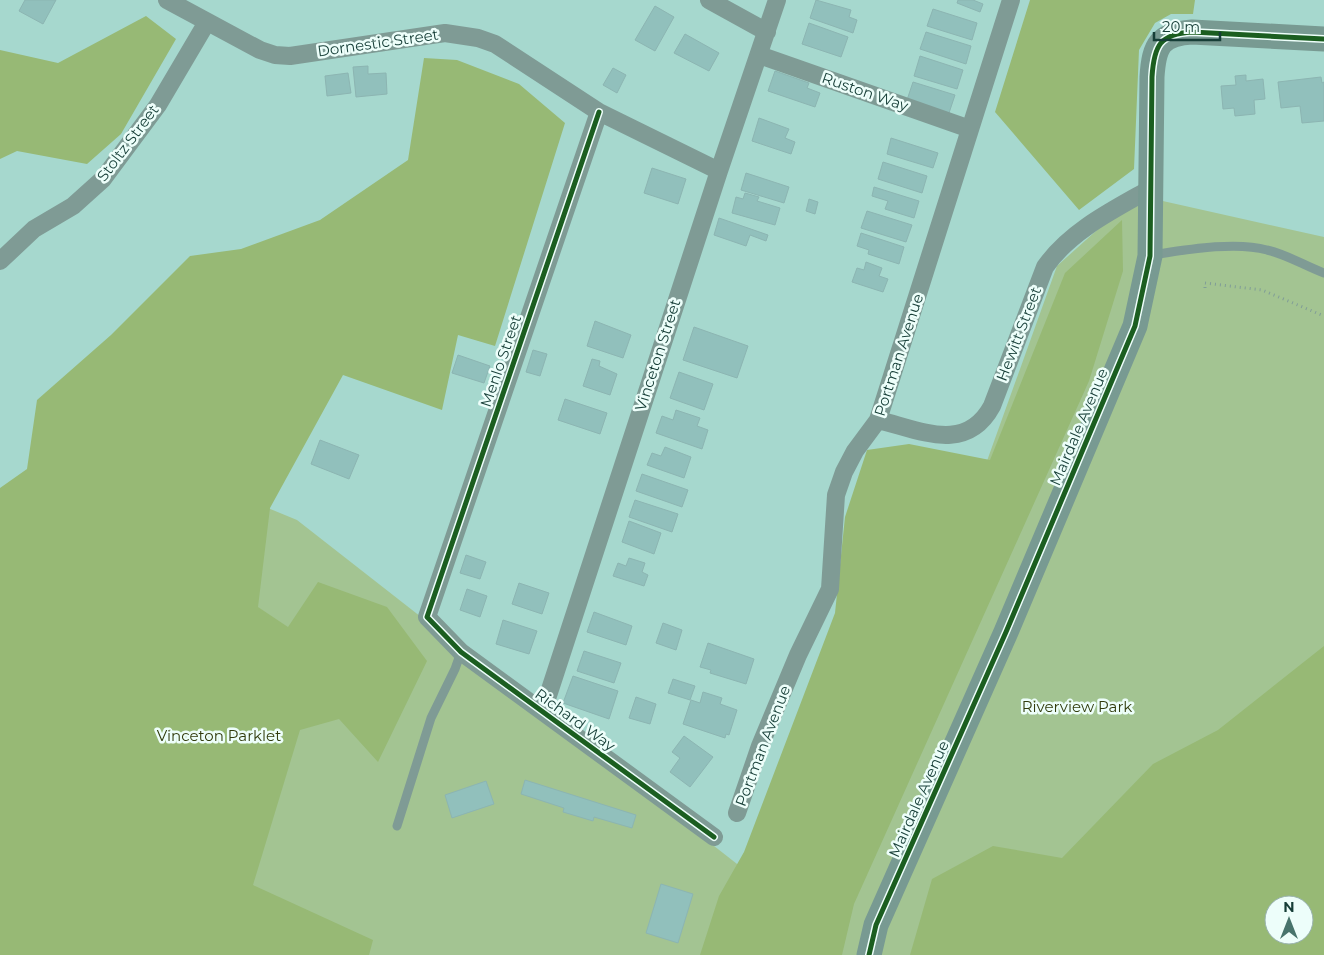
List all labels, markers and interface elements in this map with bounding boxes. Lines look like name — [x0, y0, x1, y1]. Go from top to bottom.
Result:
scale bar — [1154, 10, 1220, 42]
text: 20 m — [1162, 17, 1200, 36]
street label: Dornestic Street — [316, 25, 440, 60]
street label: Ruston Way — [819, 68, 912, 115]
street label: Stoltz Street — [93, 100, 163, 185]
street label: Hewitt Street — [992, 284, 1045, 384]
street label: Portman Avenue — [870, 291, 927, 419]
street label: Vinceton Street — [631, 297, 685, 413]
street label: Menlo Street — [476, 312, 525, 409]
street label: Mairdale Avenue — [1045, 365, 1112, 488]
street label: Portman Avenue — [731, 683, 794, 809]
street label: Richard Way — [531, 684, 620, 756]
park label: Riverview Park — [1022, 697, 1132, 716]
park label: Vinceton Parklet — [157, 726, 281, 745]
street label: Mairdale Avenue — [884, 738, 953, 860]
north arrow — [1264, 895, 1314, 945]
text: N — [1283, 898, 1295, 916]

